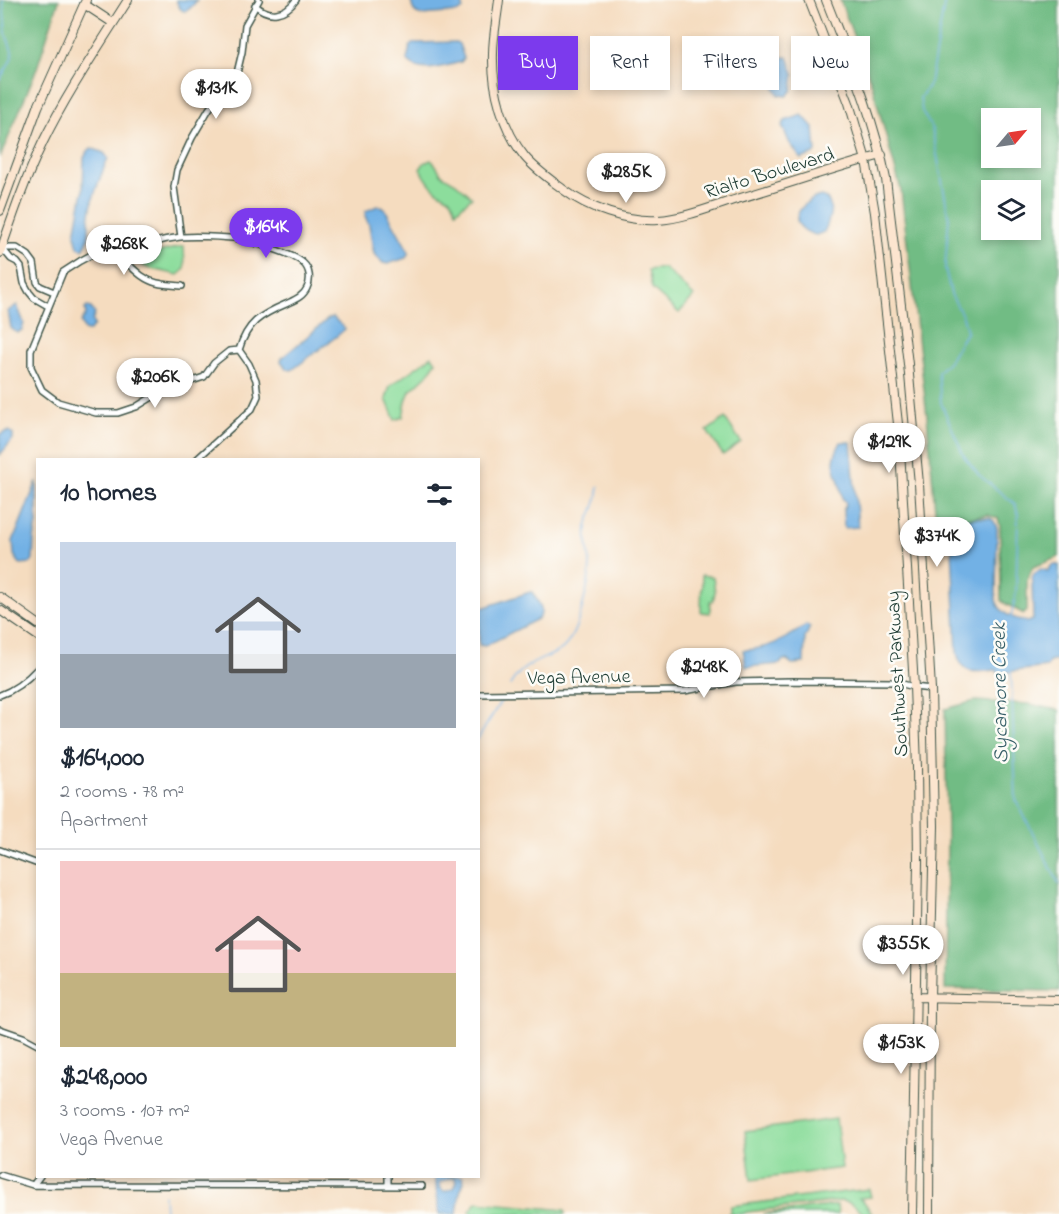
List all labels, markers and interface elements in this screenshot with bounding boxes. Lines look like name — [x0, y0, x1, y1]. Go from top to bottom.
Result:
chip: Buy — [498, 36, 578, 90]
chip: Rent — [590, 36, 670, 90]
chip: Filters — [682, 36, 779, 90]
chip: New — [791, 36, 870, 90]
pin: $131K — [174, 69, 258, 120]
text: $131K — [195, 74, 237, 103]
north arrow — [981, 108, 1041, 168]
map controls — [981, 108, 1041, 240]
street label: Rialto Boulevard — [701, 141, 838, 208]
pin: $285K — [584, 153, 668, 204]
text: $285K — [601, 158, 651, 187]
button: layers — [981, 180, 1041, 240]
pin: $164K — [224, 208, 308, 259]
text: $164K — [243, 213, 289, 242]
pin: $268K — [82, 225, 166, 276]
text: $268K — [100, 230, 148, 259]
pin: $206K — [113, 358, 197, 409]
text: $206K — [130, 363, 180, 392]
pin: $129K — [847, 423, 931, 474]
text: $129K — [867, 428, 911, 457]
text: 10 homes — [60, 475, 157, 513]
icon: filters — [423, 478, 456, 511]
pin: $374K — [895, 517, 979, 568]
text: $374K — [914, 522, 960, 551]
icon: home — [204, 581, 312, 689]
street label: Southwest Parkway — [880, 590, 917, 758]
water label: Sycamore Creek — [985, 621, 1017, 764]
pin: $248K — [662, 648, 746, 699]
text: $248K — [680, 653, 728, 682]
street label: Vega Avenue — [526, 663, 631, 695]
text: $164,000 — [60, 740, 144, 778]
text: 2 rooms · 78 m² — [60, 778, 184, 807]
text: Apartment — [60, 807, 148, 836]
icon: home — [204, 900, 312, 1008]
pin: $355K — [861, 925, 945, 976]
text: $355K — [877, 930, 929, 959]
pin: $153K — [859, 1024, 943, 1075]
text: $153K — [877, 1029, 925, 1058]
text: $248,000 — [60, 1059, 147, 1097]
text: 3 rooms · 107 m² — [60, 1097, 190, 1126]
text: Vega Avenue — [60, 1126, 163, 1155]

